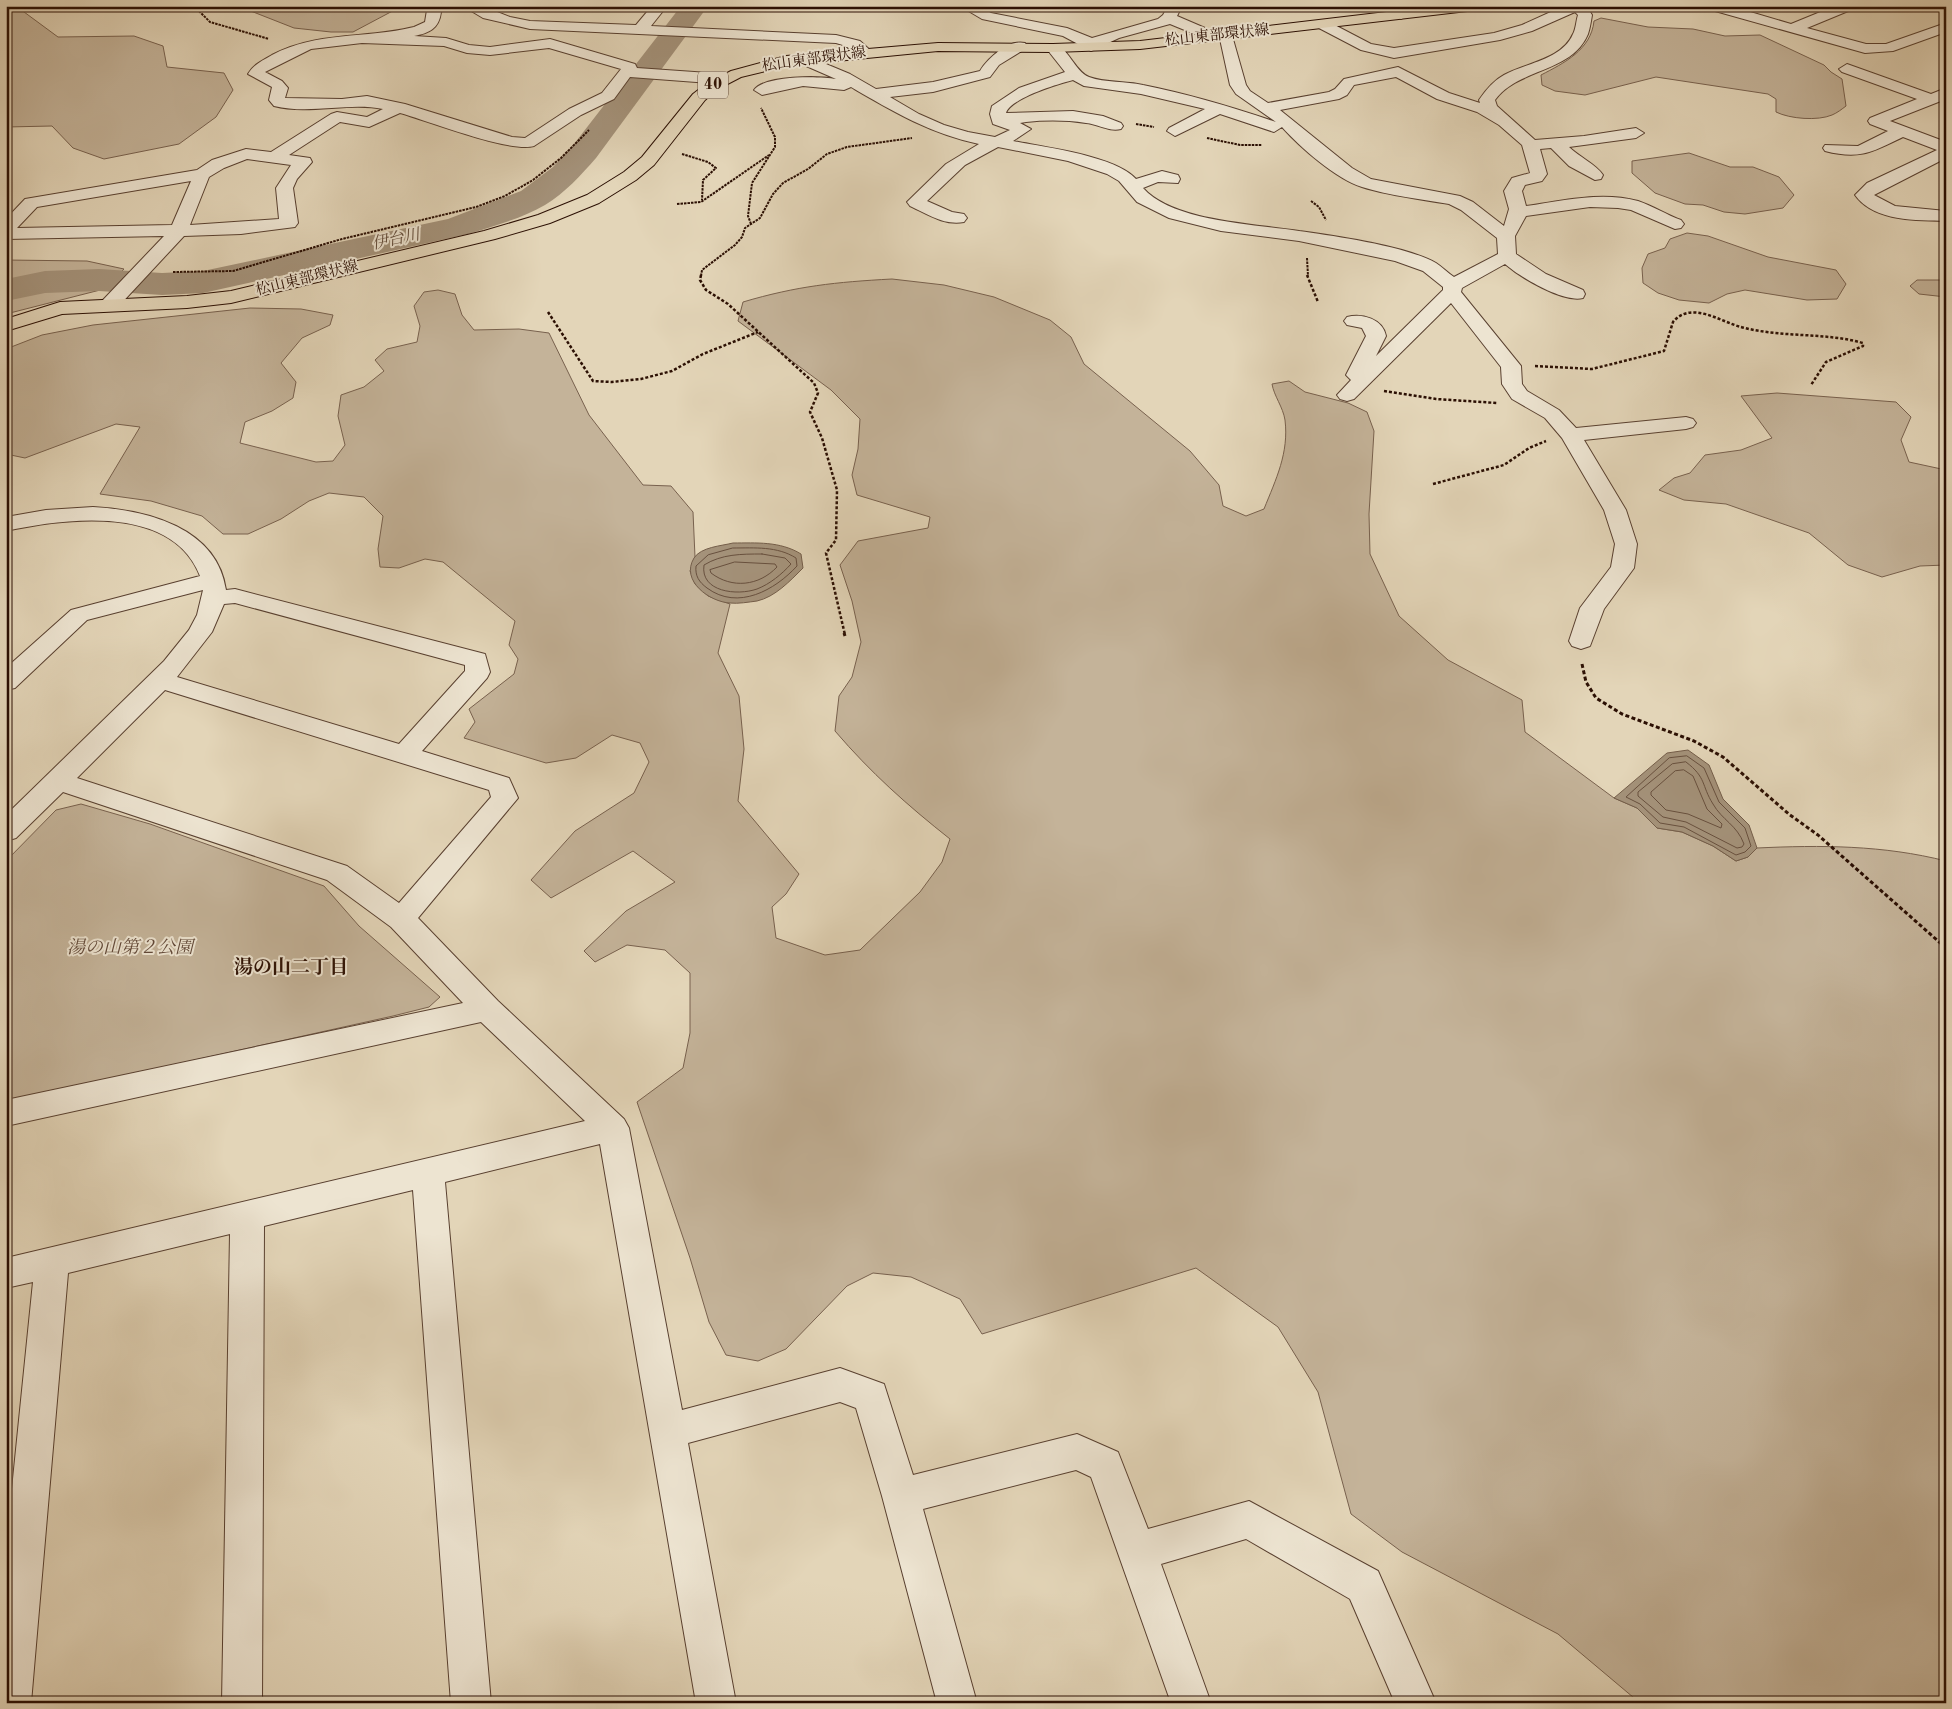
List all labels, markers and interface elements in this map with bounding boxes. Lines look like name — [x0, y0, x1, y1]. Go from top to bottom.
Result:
street label: 松山東部環状線 — [1164, 21, 1270, 49]
street label: 松山東部環状線 — [761, 43, 867, 75]
road number: 40 — [698, 72, 728, 98]
water label: 伊台川 — [370, 225, 423, 253]
street label: 松山東部環状線 — [254, 257, 360, 299]
park label: 湯の山第２公園 — [67, 937, 196, 957]
district label: 湯の山二丁目 — [234, 956, 348, 978]

